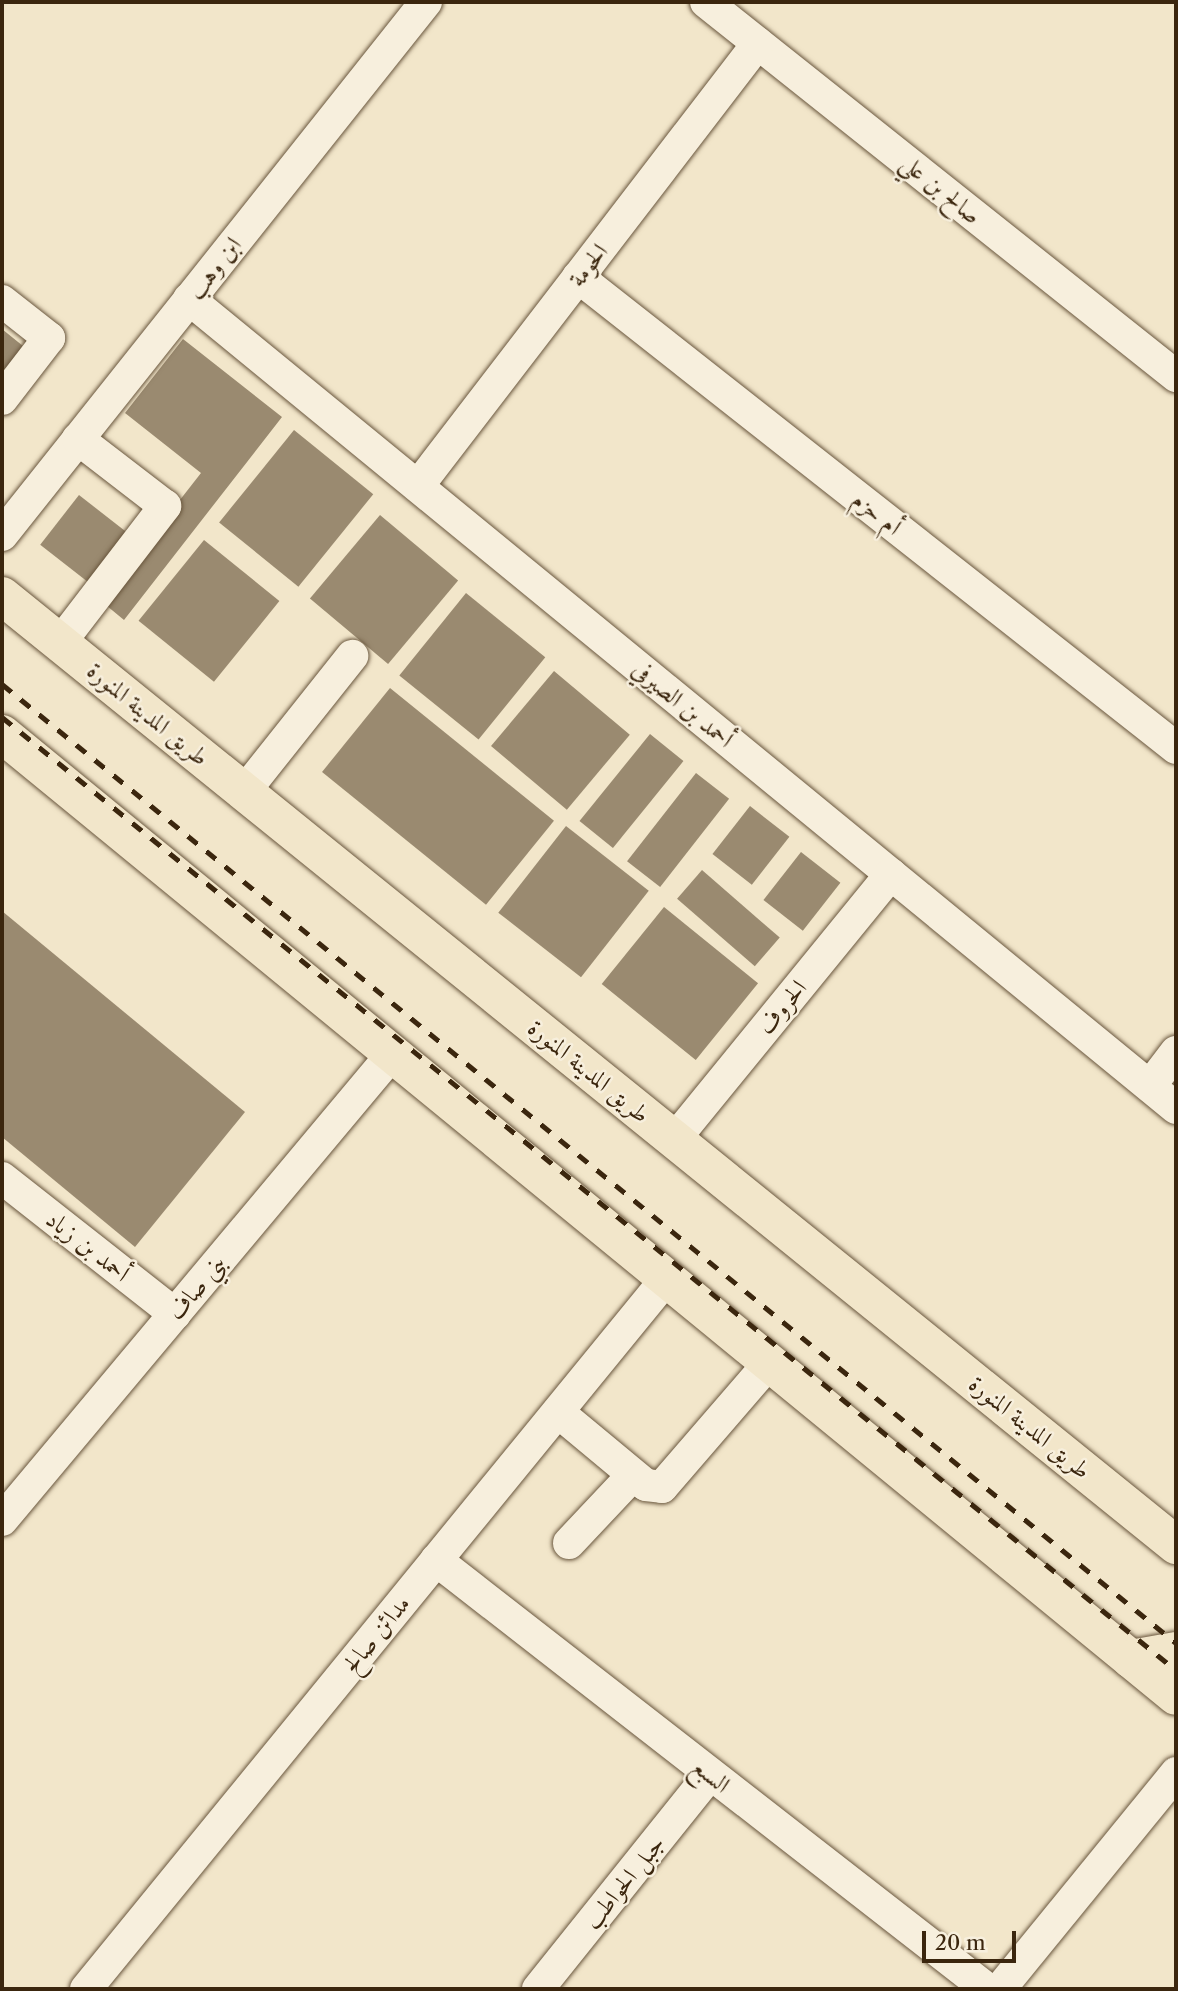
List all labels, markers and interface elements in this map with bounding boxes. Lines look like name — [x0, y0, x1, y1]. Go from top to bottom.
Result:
street label: صالح بن علي — [895, 148, 987, 230]
street label: ابن وهب — [181, 231, 247, 305]
street label: الحومة — [562, 238, 614, 292]
street label: أم حزم — [847, 485, 907, 541]
street label: أحمد بن الصيرفي — [626, 654, 740, 754]
street label: طريق المدينة المنورة — [81, 656, 215, 772]
street label: الحروف — [751, 974, 813, 1040]
street label: طريق المدينة المنورة — [522, 1013, 656, 1129]
street label: أحمد بن زياد — [40, 1204, 136, 1288]
street label: بني صاف — [161, 1248, 233, 1326]
street label: طريق المدينة المنورة — [963, 1369, 1097, 1485]
street label: مدائن صالح — [336, 1590, 416, 1678]
street label: السبع — [686, 1751, 736, 1799]
street label: جبل الحواطب — [578, 1829, 670, 1935]
scale bar — [926, 1918, 1020, 1962]
text: 20 m — [935, 1930, 986, 1955]

